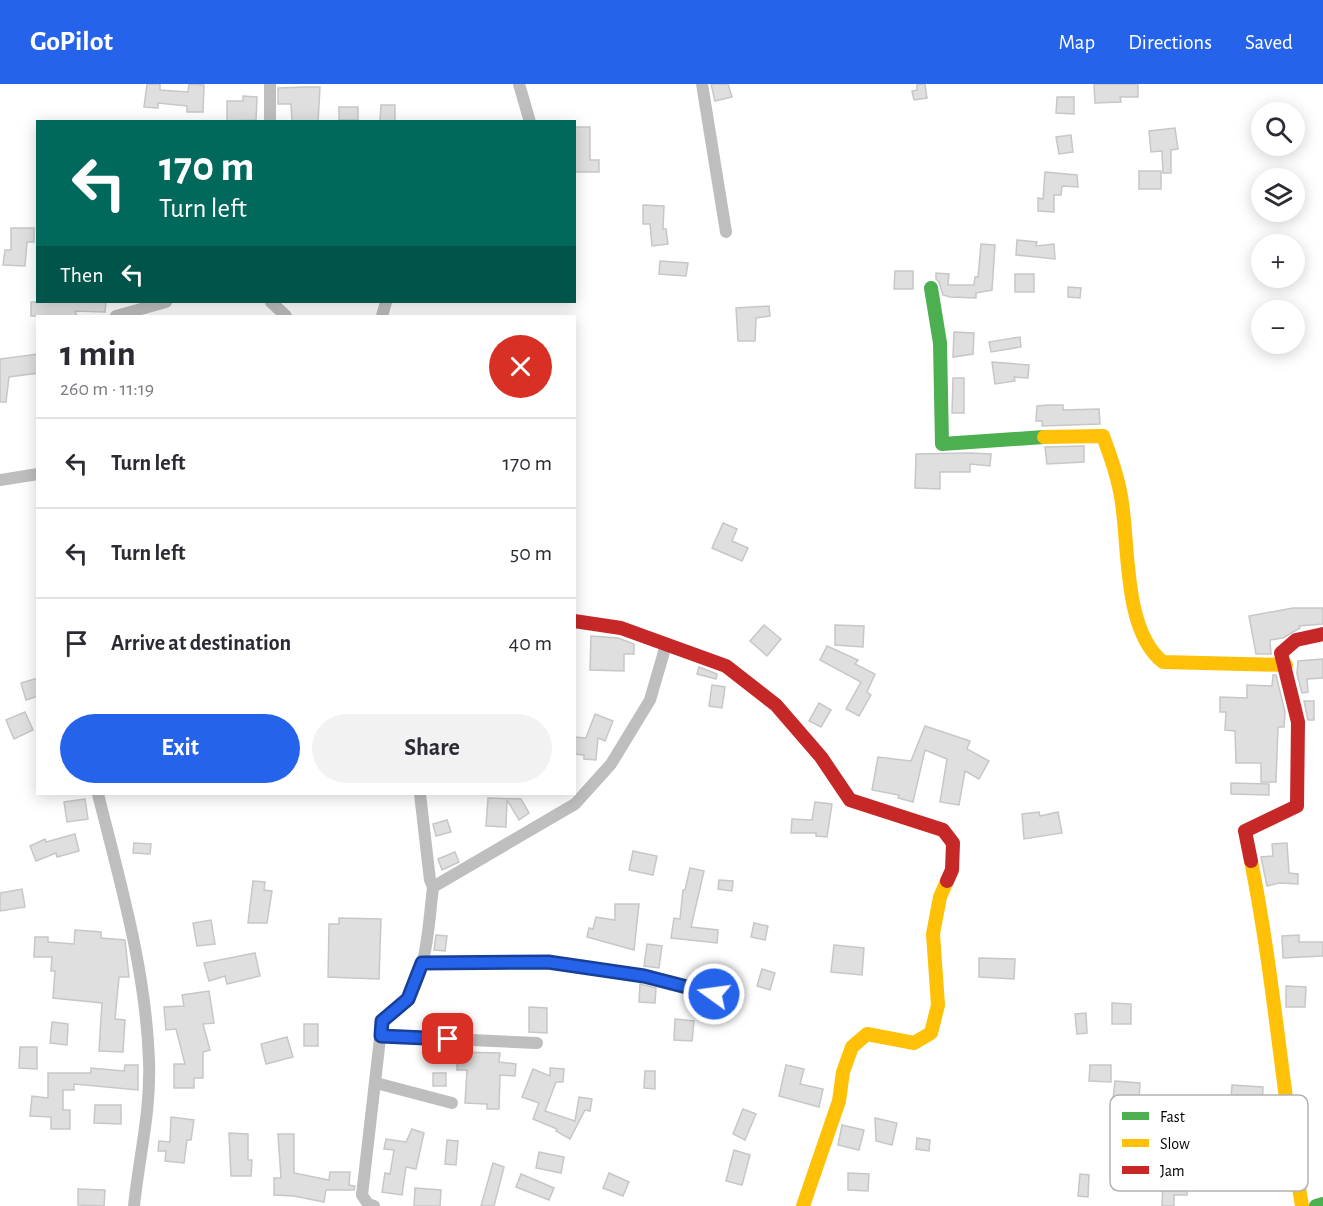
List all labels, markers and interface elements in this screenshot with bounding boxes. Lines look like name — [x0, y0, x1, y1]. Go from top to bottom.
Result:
text: GoPilot — [30, 28, 113, 56]
text: Map — [1059, 32, 1095, 53]
text: Directions — [1128, 32, 1212, 53]
text: Saved — [1245, 32, 1293, 53]
map controls — [1251, 102, 1305, 354]
button: search — [1251, 102, 1305, 156]
icon: left — [60, 144, 138, 222]
text: 170 m — [159, 146, 254, 188]
button: layers — [1251, 168, 1305, 222]
text: Turn left — [159, 195, 247, 222]
button: + — [1251, 234, 1305, 288]
icon: left — [116, 258, 149, 291]
text: Then — [60, 264, 104, 286]
button: − — [1251, 300, 1305, 354]
button: close — [489, 335, 552, 398]
text: 1 min — [60, 336, 136, 372]
text: 260 m · 11:19 — [60, 379, 154, 399]
icon: left — [60, 447, 93, 480]
text: Turn left — [111, 452, 185, 474]
text: 170 m — [502, 452, 552, 474]
icon: left — [60, 537, 93, 570]
text: Turn left — [111, 542, 185, 564]
text: 50 m — [510, 542, 552, 564]
icon: arrive — [60, 627, 93, 660]
text: Arrive at destination — [111, 632, 291, 654]
text: 40 m — [509, 632, 552, 654]
button: Exit — [60, 714, 300, 783]
button: Share — [312, 714, 552, 783]
position arrow — [682, 962, 746, 1026]
pin — [422, 1013, 473, 1064]
icon: arrive — [431, 1022, 464, 1055]
legend — [1110, 1095, 1308, 1191]
text: Fast — [1160, 1109, 1185, 1125]
text: Slow — [1160, 1136, 1190, 1152]
text: Jam — [1160, 1163, 1185, 1179]

